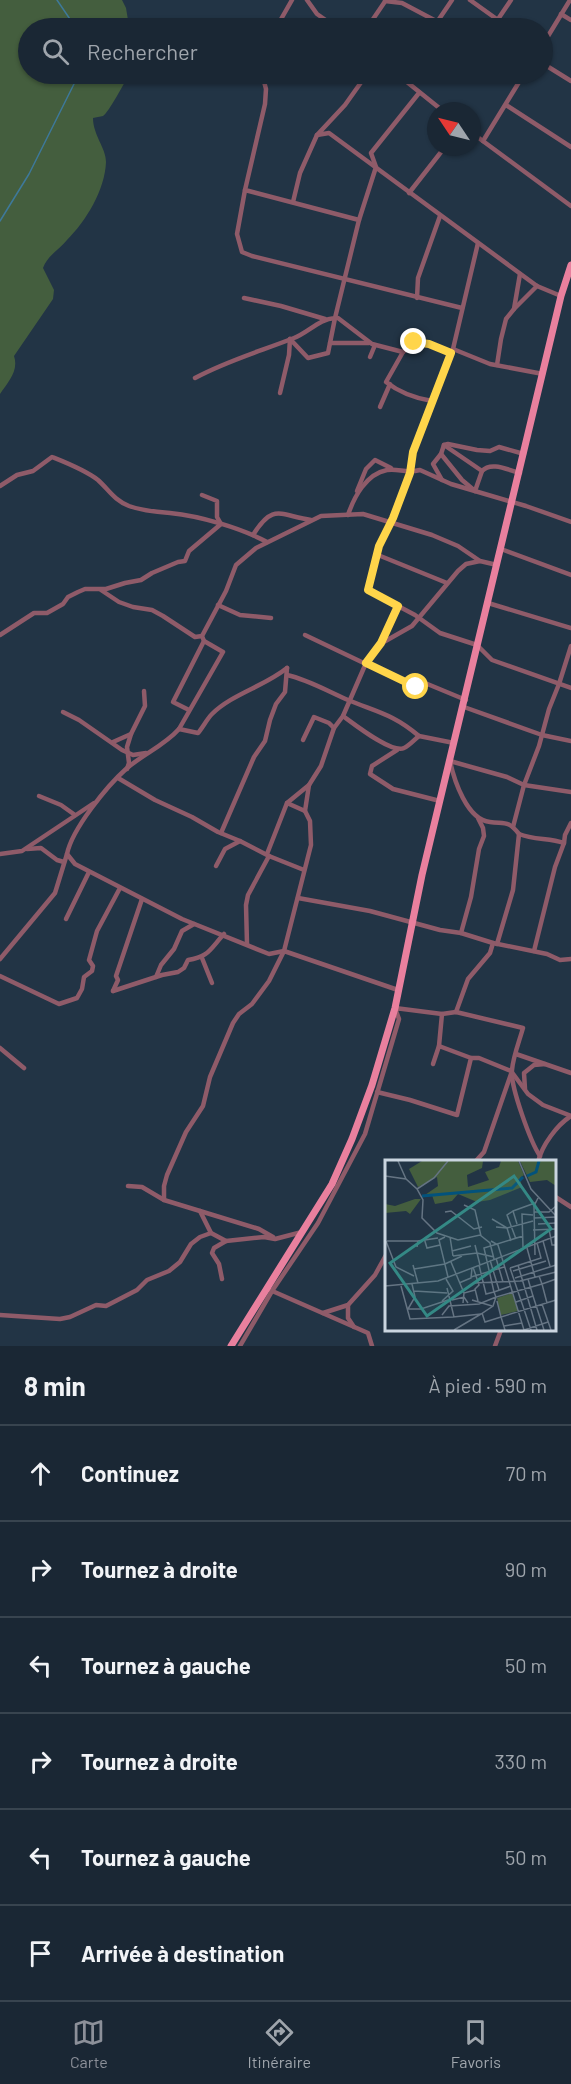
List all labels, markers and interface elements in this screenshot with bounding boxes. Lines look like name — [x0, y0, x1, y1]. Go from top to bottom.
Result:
search box — [18, 18, 553, 84]
icon: search — [39, 35, 72, 68]
text: Rechercher — [87, 38, 198, 64]
north arrow — [427, 102, 481, 156]
route end — [400, 328, 426, 354]
route start — [402, 673, 428, 699]
inset map — [385, 1160, 556, 1331]
text: 8 min — [24, 1370, 86, 1401]
text: À pied · 590 m — [428, 1373, 547, 1397]
icon: ahead — [24, 1457, 57, 1490]
text: Continuez — [81, 1460, 179, 1486]
text: 70 m — [506, 1461, 547, 1485]
icon: right — [24, 1553, 57, 1586]
text: Tournez à droite — [81, 1556, 238, 1582]
text: 90 m — [505, 1557, 547, 1581]
icon: left — [24, 1649, 57, 1682]
text: Tournez à gauche — [81, 1652, 251, 1678]
text: 50 m — [505, 1653, 547, 1677]
icon: right — [24, 1745, 57, 1778]
text: Tournez à droite — [81, 1748, 238, 1774]
text: 330 m — [495, 1749, 547, 1773]
icon: left — [24, 1841, 57, 1874]
text: Tournez à gauche — [81, 1844, 251, 1870]
text: 50 m — [505, 1845, 547, 1869]
icon: arrive — [24, 1937, 57, 1970]
text: Arrivée à destination — [81, 1940, 284, 1966]
tab: Carte — [70, 2016, 108, 2071]
tab: Itinéraire — [248, 2016, 311, 2071]
tab: Favoris — [451, 2016, 501, 2071]

